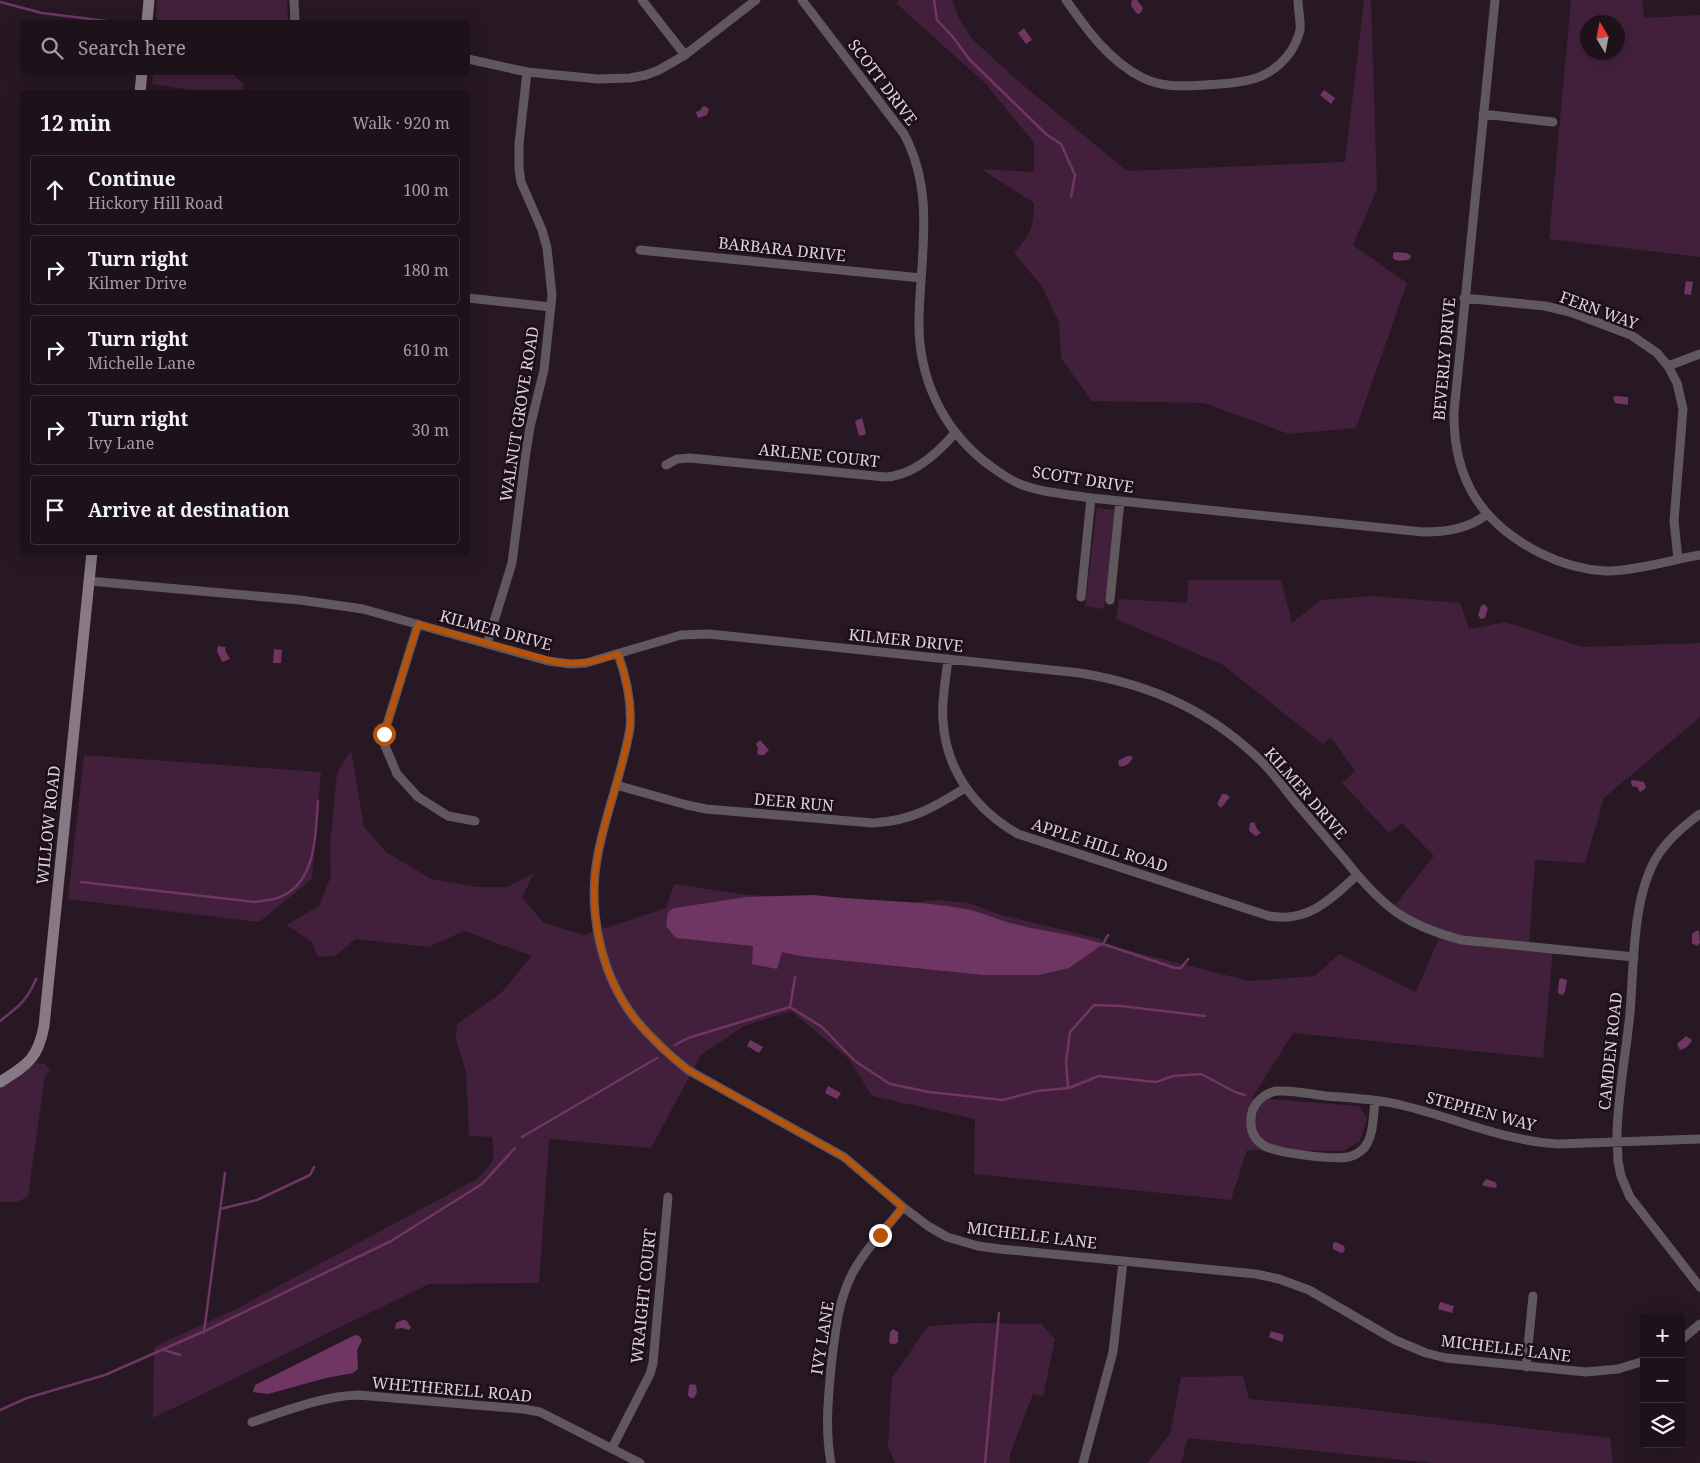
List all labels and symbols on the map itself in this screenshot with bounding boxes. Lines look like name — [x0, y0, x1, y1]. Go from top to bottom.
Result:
north arrow — [1580, 15, 1625, 60]
street label: SCOTT DRIVE — [843, 34, 923, 130]
street label: BARBARA DRIVE — [717, 231, 847, 267]
street label: FERN WAY — [1557, 286, 1642, 335]
street label: BEVERLY DRIVE — [1428, 297, 1460, 421]
street label: WALNUT GROVE ROAD — [494, 325, 544, 503]
street label: ARLENE COURT — [758, 438, 881, 472]
street label: SCOTT DRIVE — [1031, 460, 1135, 498]
street label: KILMER DRIVE — [437, 604, 555, 656]
street label: KILMER DRIVE — [847, 623, 965, 657]
route start — [373, 723, 396, 746]
street label: KILMER DRIVE — [1260, 742, 1352, 844]
street label: WILLOW ROAD — [31, 764, 65, 886]
street label: DEER RUN — [753, 788, 835, 816]
street label: APPLE HILL ROAD — [1029, 813, 1171, 877]
street label: CAMDEN ROAD — [1593, 991, 1627, 1111]
street label: STEPHEN WAY — [1424, 1086, 1539, 1136]
street label: MICHELLE LANE — [966, 1216, 1098, 1254]
route end — [869, 1224, 892, 1247]
street label: WRAIGHT COURT — [625, 1227, 661, 1365]
street label: IVY LANE — [805, 1300, 839, 1376]
street label: MICHELLE LANE — [1440, 1329, 1572, 1367]
street label: WHETHERELL ROAD — [371, 1371, 533, 1407]

